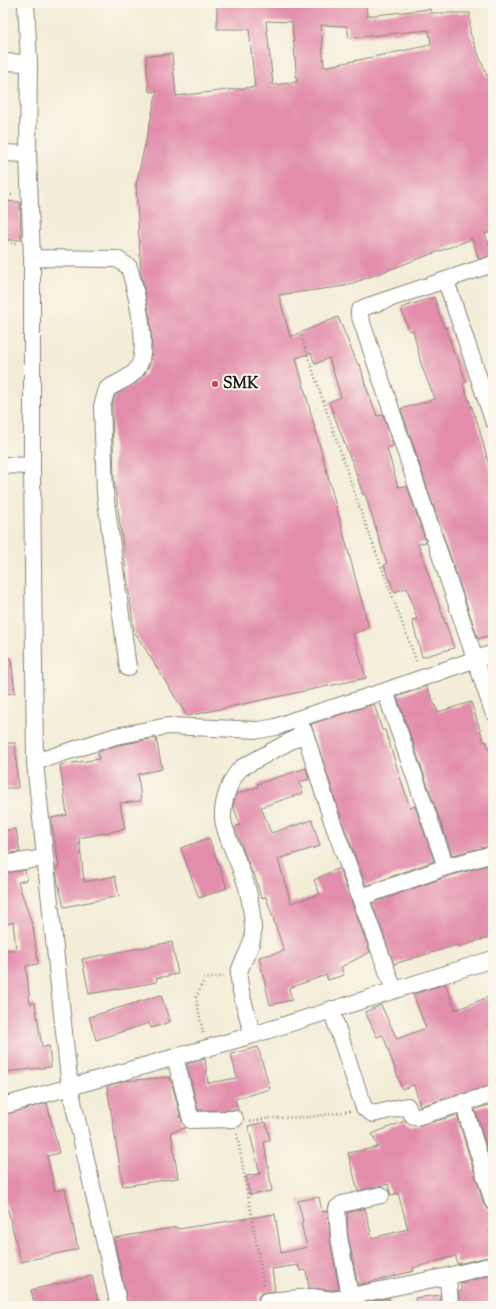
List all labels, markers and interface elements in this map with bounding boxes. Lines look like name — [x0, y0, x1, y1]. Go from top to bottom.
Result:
place label: SMK — [223, 373, 259, 396]
marker: SMK — [210, 379, 220, 389]

